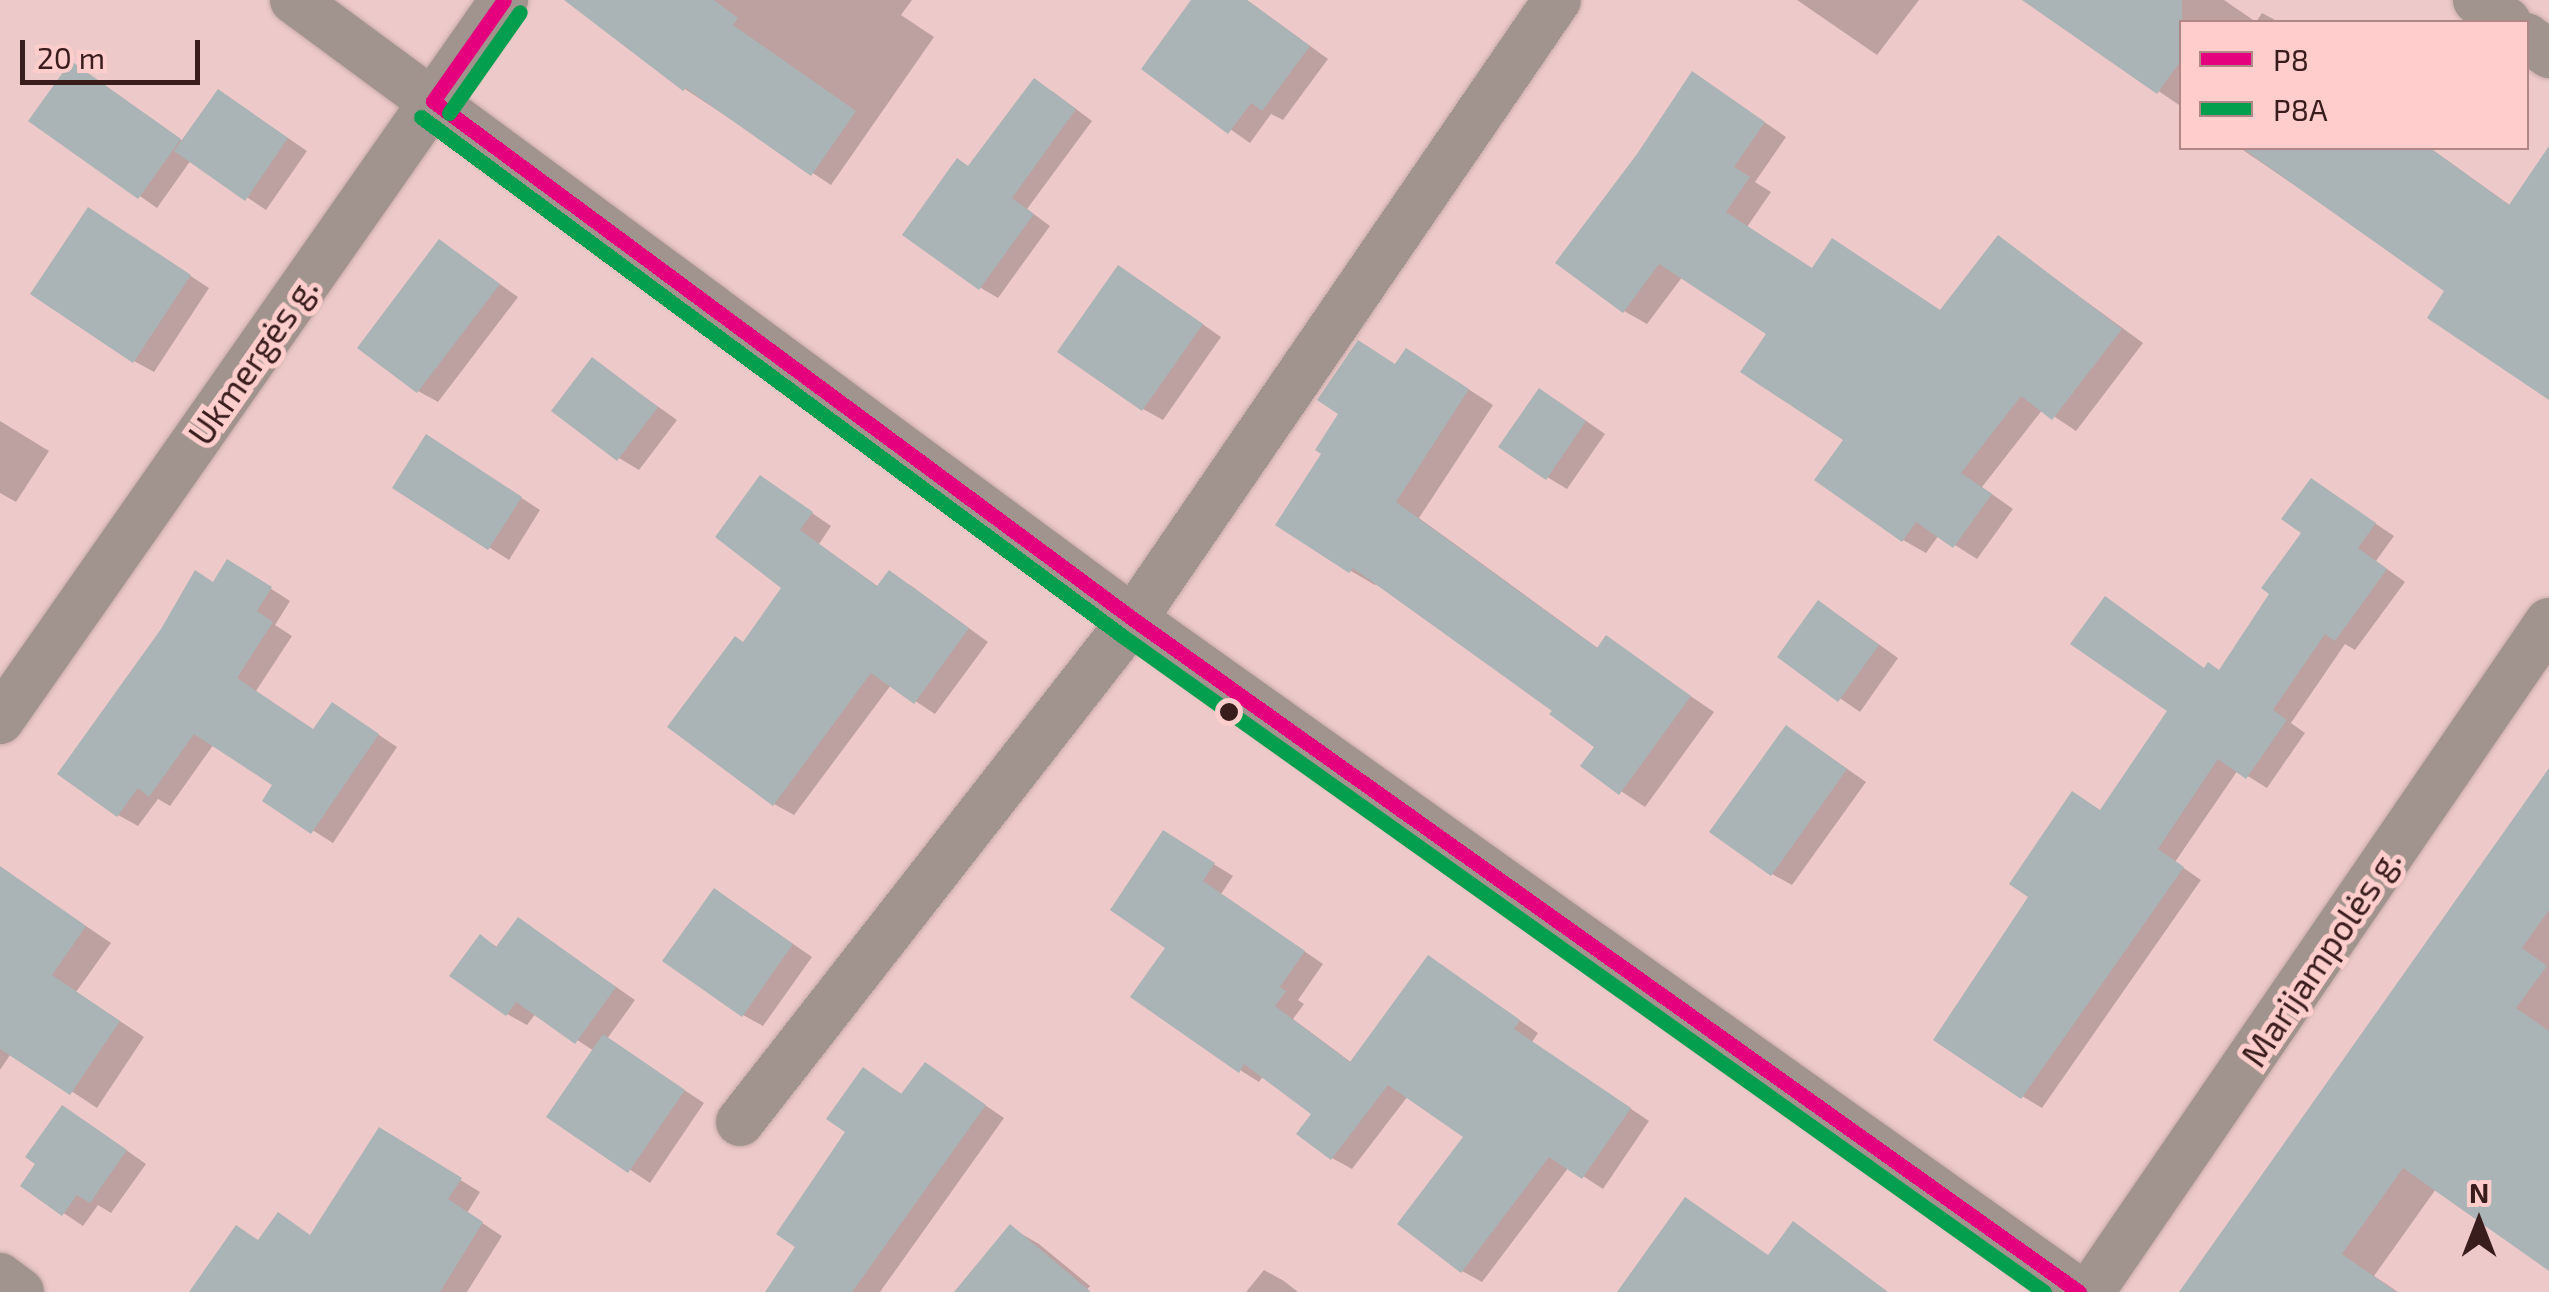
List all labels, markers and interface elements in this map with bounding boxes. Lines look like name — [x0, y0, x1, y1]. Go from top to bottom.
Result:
scale bar — [25, 20, 205, 82]
legend — [2179, 20, 2529, 150]
text: 20 m — [37, 39, 105, 75]
text: P8 — [2273, 41, 2309, 77]
text: P8A — [2273, 91, 2328, 127]
street label: Ukmergės g. — [179, 268, 325, 452]
unlabelled marker — [1219, 702, 1239, 722]
street label: Marijampolės g. — [2232, 840, 2408, 1074]
north arrow — [2429, 1172, 2529, 1272]
text: N — [2469, 1175, 2489, 1209]

